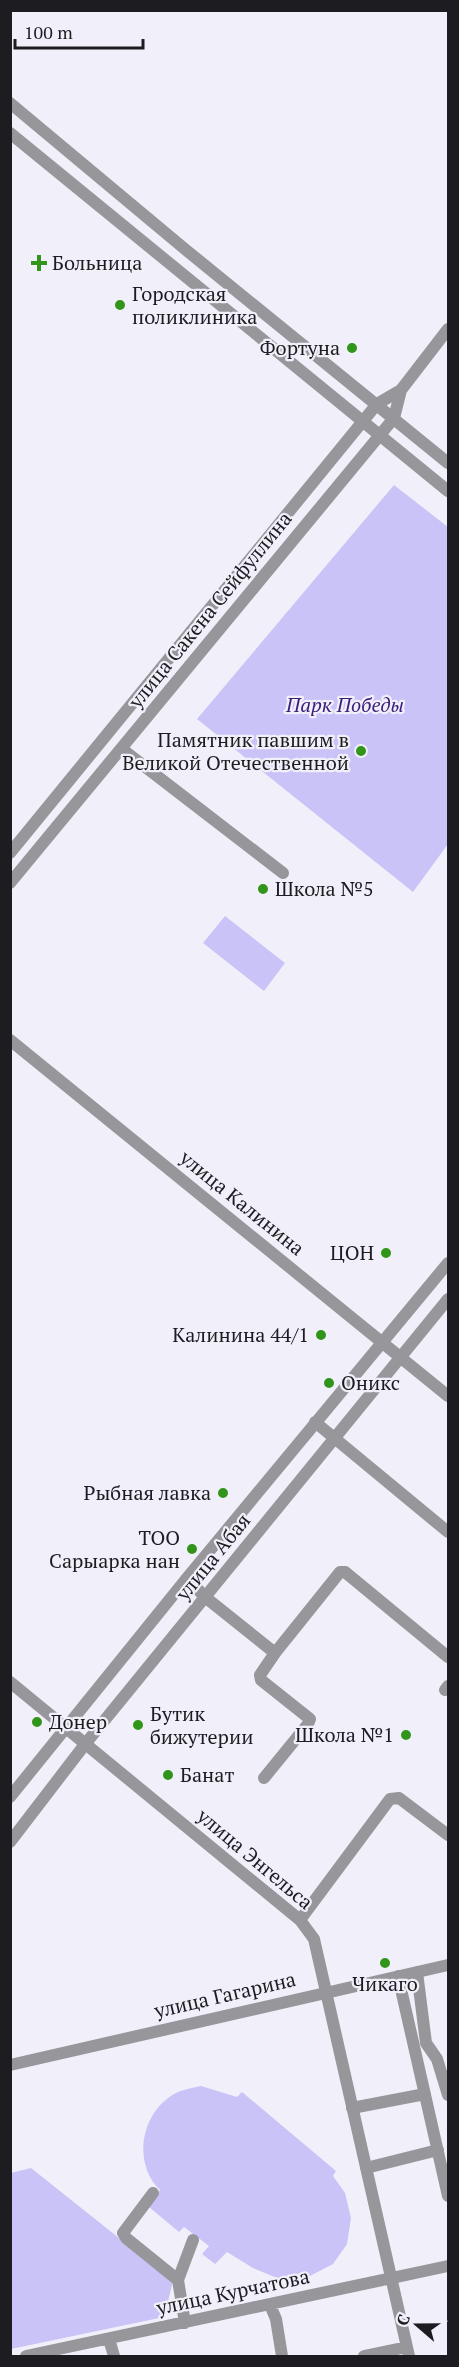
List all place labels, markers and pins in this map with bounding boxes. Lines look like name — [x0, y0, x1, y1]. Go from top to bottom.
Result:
place label: Больница — [52, 249, 142, 276]
marker: Больница — [30, 254, 48, 272]
place label: Городская поликлиника — [132, 280, 257, 330]
marker: Городская поликлиника — [113, 298, 127, 312]
place label: Фортуна — [260, 334, 340, 361]
marker: Фортуна — [345, 341, 359, 355]
place label: Памятник павшим в Великой Отечественной — [122, 726, 349, 776]
marker: Памятник павшим в Великой Отечественной — [354, 744, 368, 758]
place label: Школа №5 — [275, 875, 374, 902]
marker: Школа №5 — [256, 882, 270, 896]
place label: ЦОН — [330, 1239, 374, 1266]
marker: ЦОН — [379, 1246, 393, 1260]
place label: Калинина 44/1 — [172, 1321, 309, 1348]
marker: Калинина 44/1 — [314, 1328, 328, 1342]
place label: Оникс — [341, 1369, 400, 1396]
marker: Оникс — [322, 1376, 336, 1390]
place label: Рыбная лавка — [84, 1479, 211, 1506]
marker: Рыбная лавка — [216, 1486, 230, 1500]
place label: ТОО Сарыарка нан — [49, 1524, 180, 1574]
marker: ТОО Сарыарка нан — [185, 1542, 199, 1556]
place label: Бутик бижутерии — [150, 1700, 253, 1750]
place label: Донер — [49, 1708, 107, 1735]
marker: Донер — [30, 1715, 44, 1729]
marker: Бутик бижутерии — [131, 1718, 145, 1732]
place label: Школа №1 — [295, 1721, 394, 1748]
marker: Школа №1 — [399, 1728, 413, 1742]
place label: Банат — [180, 1761, 234, 1788]
marker: Банат — [161, 1768, 175, 1782]
marker: Чикаго — [378, 1956, 392, 1970]
place label: Чикаго — [352, 1970, 418, 1997]

